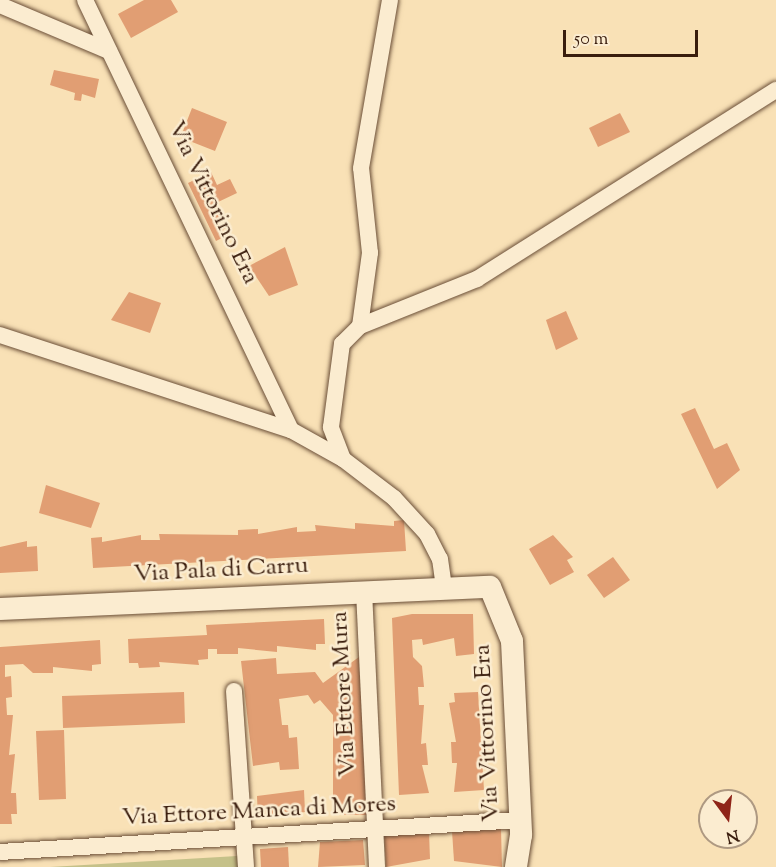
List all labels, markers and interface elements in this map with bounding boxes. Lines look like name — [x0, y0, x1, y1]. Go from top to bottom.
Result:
scale bar — [566, 18, 701, 56]
text: 50 m — [574, 27, 608, 53]
street label: Via Vittorino Era — [160, 117, 264, 289]
street label: Via Pala di Carru — [133, 552, 309, 590]
street label: Via Ettore Mura — [326, 610, 364, 778]
street label: Via Vittorino Era — [469, 644, 507, 822]
north arrow — [698, 789, 758, 849]
street label: Via Ettore Manca di Mores — [121, 790, 397, 834]
text: N — [723, 822, 741, 848]

